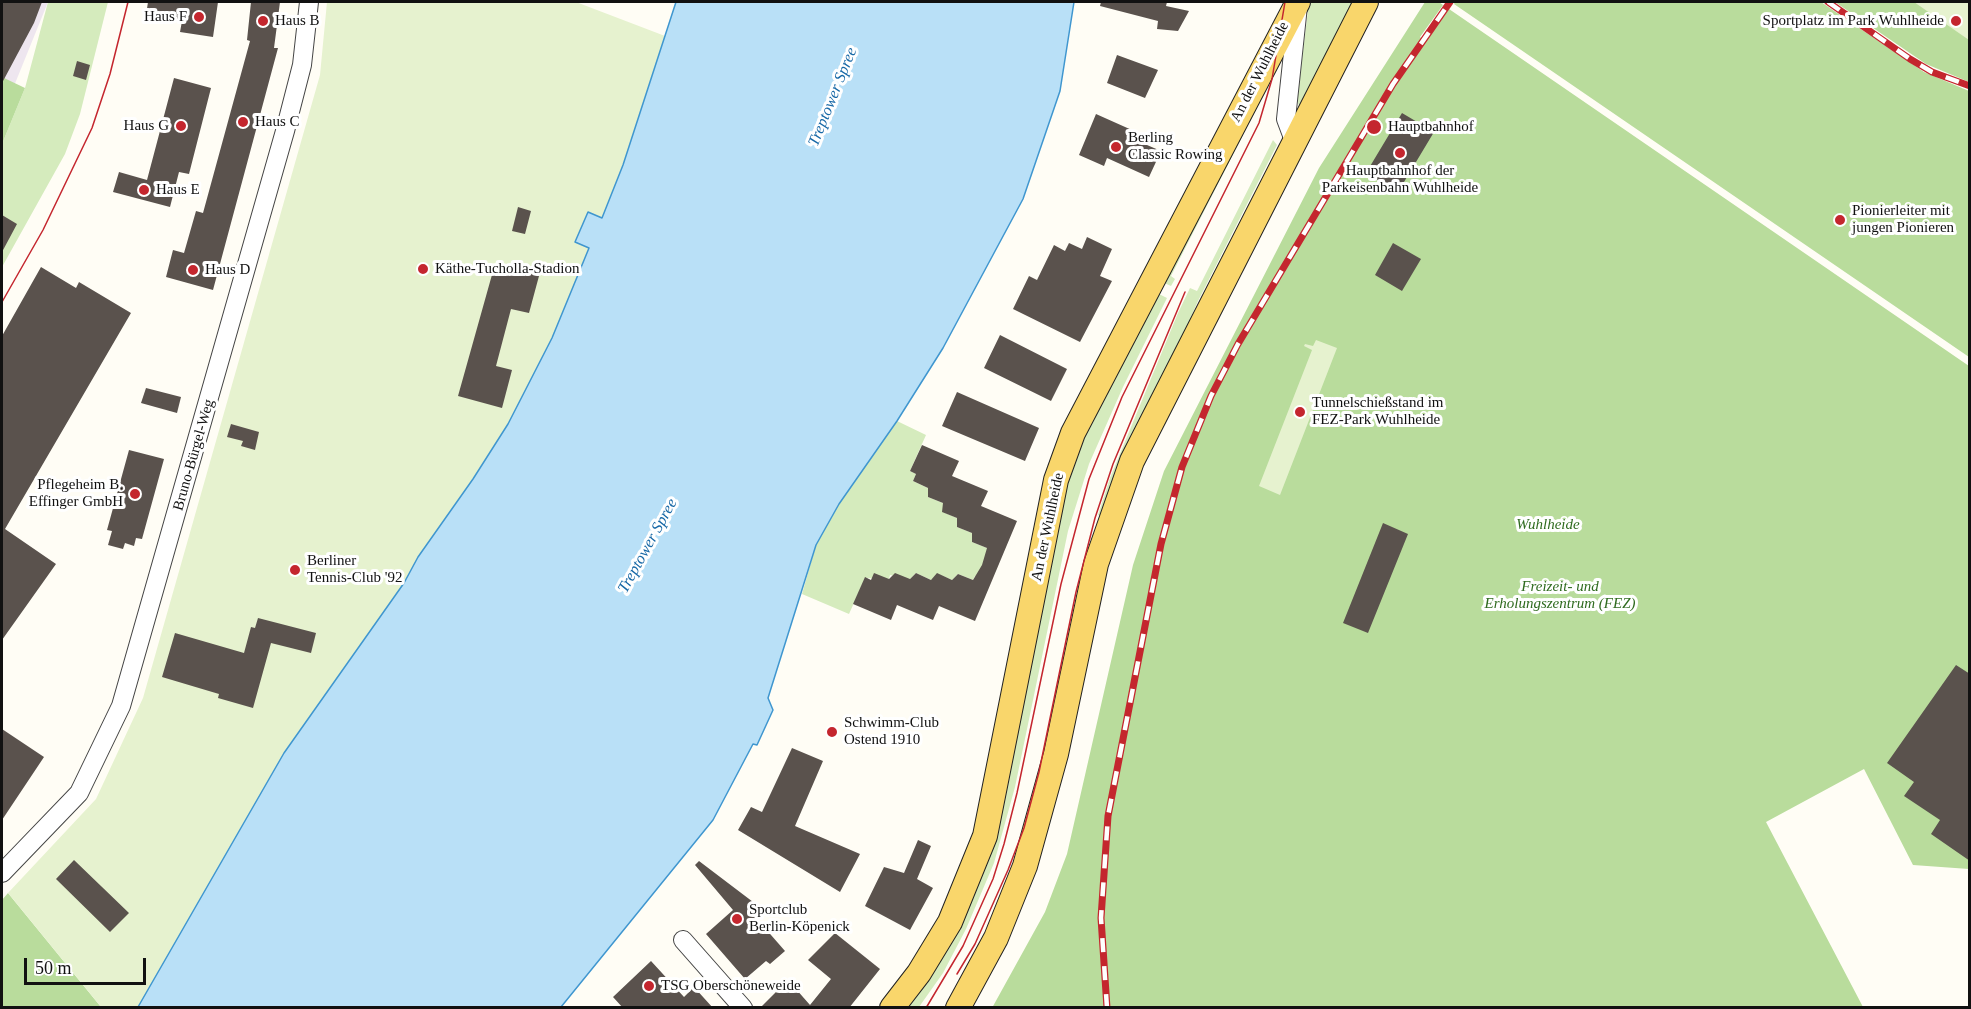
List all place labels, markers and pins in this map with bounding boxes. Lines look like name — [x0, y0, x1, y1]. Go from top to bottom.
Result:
place label: Haus F — [144, 8, 187, 26]
marker: Haus F — [192, 10, 206, 24]
place label: Haus B — [275, 12, 320, 30]
place label: Sportplatz im Park Wuhlheide — [1763, 12, 1944, 30]
marker: Haus B — [256, 14, 270, 28]
marker: Sportplatz im Park Wuhlheide — [1949, 14, 1963, 28]
place label: Haus C — [255, 113, 300, 131]
marker: Haus C — [236, 115, 250, 129]
place label: Haus G — [124, 117, 169, 135]
marker: Hauptbahnhof — [1365, 118, 1383, 136]
place label: Hauptbahnhof — [1388, 118, 1474, 136]
marker: Haus G — [174, 119, 188, 133]
place label: Berling Classic Rowing — [1128, 129, 1223, 164]
marker: Berling Classic Rowing — [1109, 140, 1123, 154]
marker: Hauptbahnhof der Parkeisenbahn Wuhlheide — [1393, 146, 1407, 160]
place label: Hauptbahnhof der Parkeisenbahn Wuhlheide — [1322, 162, 1478, 197]
place label: Haus E — [156, 181, 200, 199]
marker: Haus E — [137, 183, 151, 197]
place label: Pionierleiter mit jungen Pionieren — [1852, 202, 1954, 237]
marker: Pionierleiter mit jungen Pionieren — [1833, 213, 1847, 227]
place label: Käthe-Tucholla-Stadion — [435, 260, 579, 278]
place label: Haus D — [205, 261, 250, 279]
marker: Käthe-Tucholla-Stadion — [416, 262, 430, 276]
marker: Haus D — [186, 263, 200, 277]
place label: Tunnelschießstand im FEZ-Park Wuhlheide — [1312, 394, 1444, 429]
marker: Tunnelschießstand im FEZ-Park Wuhlheide — [1293, 405, 1307, 419]
place label: Pflegeheim B. Effinger GmbH — [29, 476, 123, 511]
marker: Pflegeheim B. Effinger GmbH — [128, 487, 142, 501]
place label: Berliner Tennis-Club '92 — [307, 552, 402, 587]
marker: Berliner Tennis-Club '92 — [288, 563, 302, 577]
place label: Schwimm-Club Ostend 1910 — [844, 714, 939, 749]
marker: Schwimm-Club Ostend 1910 — [825, 725, 839, 739]
place label: Sportclub Berlin-Köpenick — [749, 901, 850, 936]
marker: Sportclub Berlin-Köpenick — [730, 912, 744, 926]
place label: TSG Oberschöneweide — [661, 977, 801, 995]
marker: TSG Oberschöneweide — [642, 979, 656, 993]

